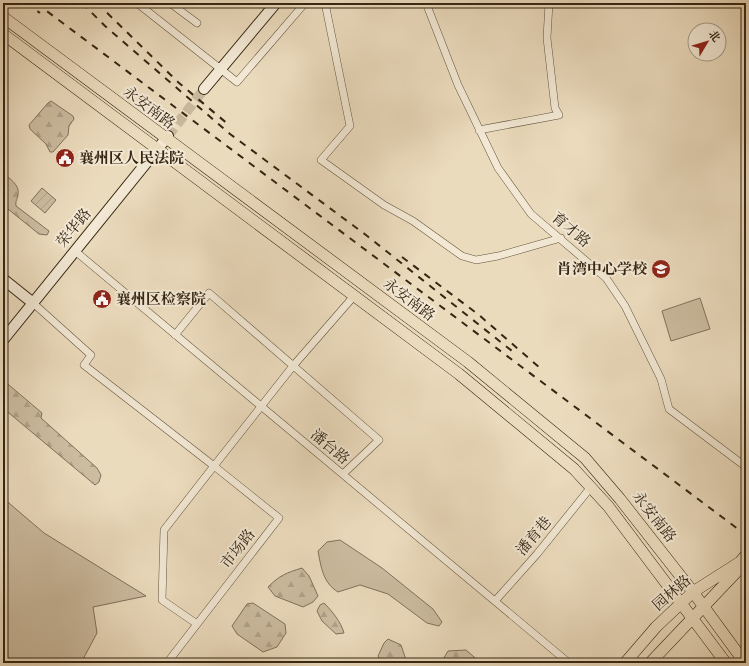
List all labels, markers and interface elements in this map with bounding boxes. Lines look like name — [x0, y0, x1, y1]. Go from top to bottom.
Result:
north arrow — [687, 22, 727, 62]
text: 北 — [705, 28, 723, 45]
street label: 永安南路 — [119, 82, 179, 134]
public building icon: 襄州区人民法院 — [54, 147, 76, 169]
place label: 襄州区人民法院 — [79, 149, 184, 168]
street label: 荣华路 — [52, 205, 96, 251]
street label: 育才路 — [548, 208, 594, 252]
school or university icon: 肖湾中心学校 — [650, 258, 672, 280]
place label: 肖湾中心学校 — [557, 260, 648, 279]
street label: 永安南路 — [379, 274, 439, 326]
public building icon: 襄州区检察院 — [91, 288, 113, 310]
place label: 襄州区检察院 — [116, 290, 206, 309]
street label: 潘台路 — [307, 425, 353, 469]
street label: 永安南路 — [628, 488, 680, 546]
street label: 潘育巷 — [512, 513, 556, 559]
street label: 市场路 — [217, 525, 259, 573]
street label: 园林路 — [649, 571, 695, 615]

